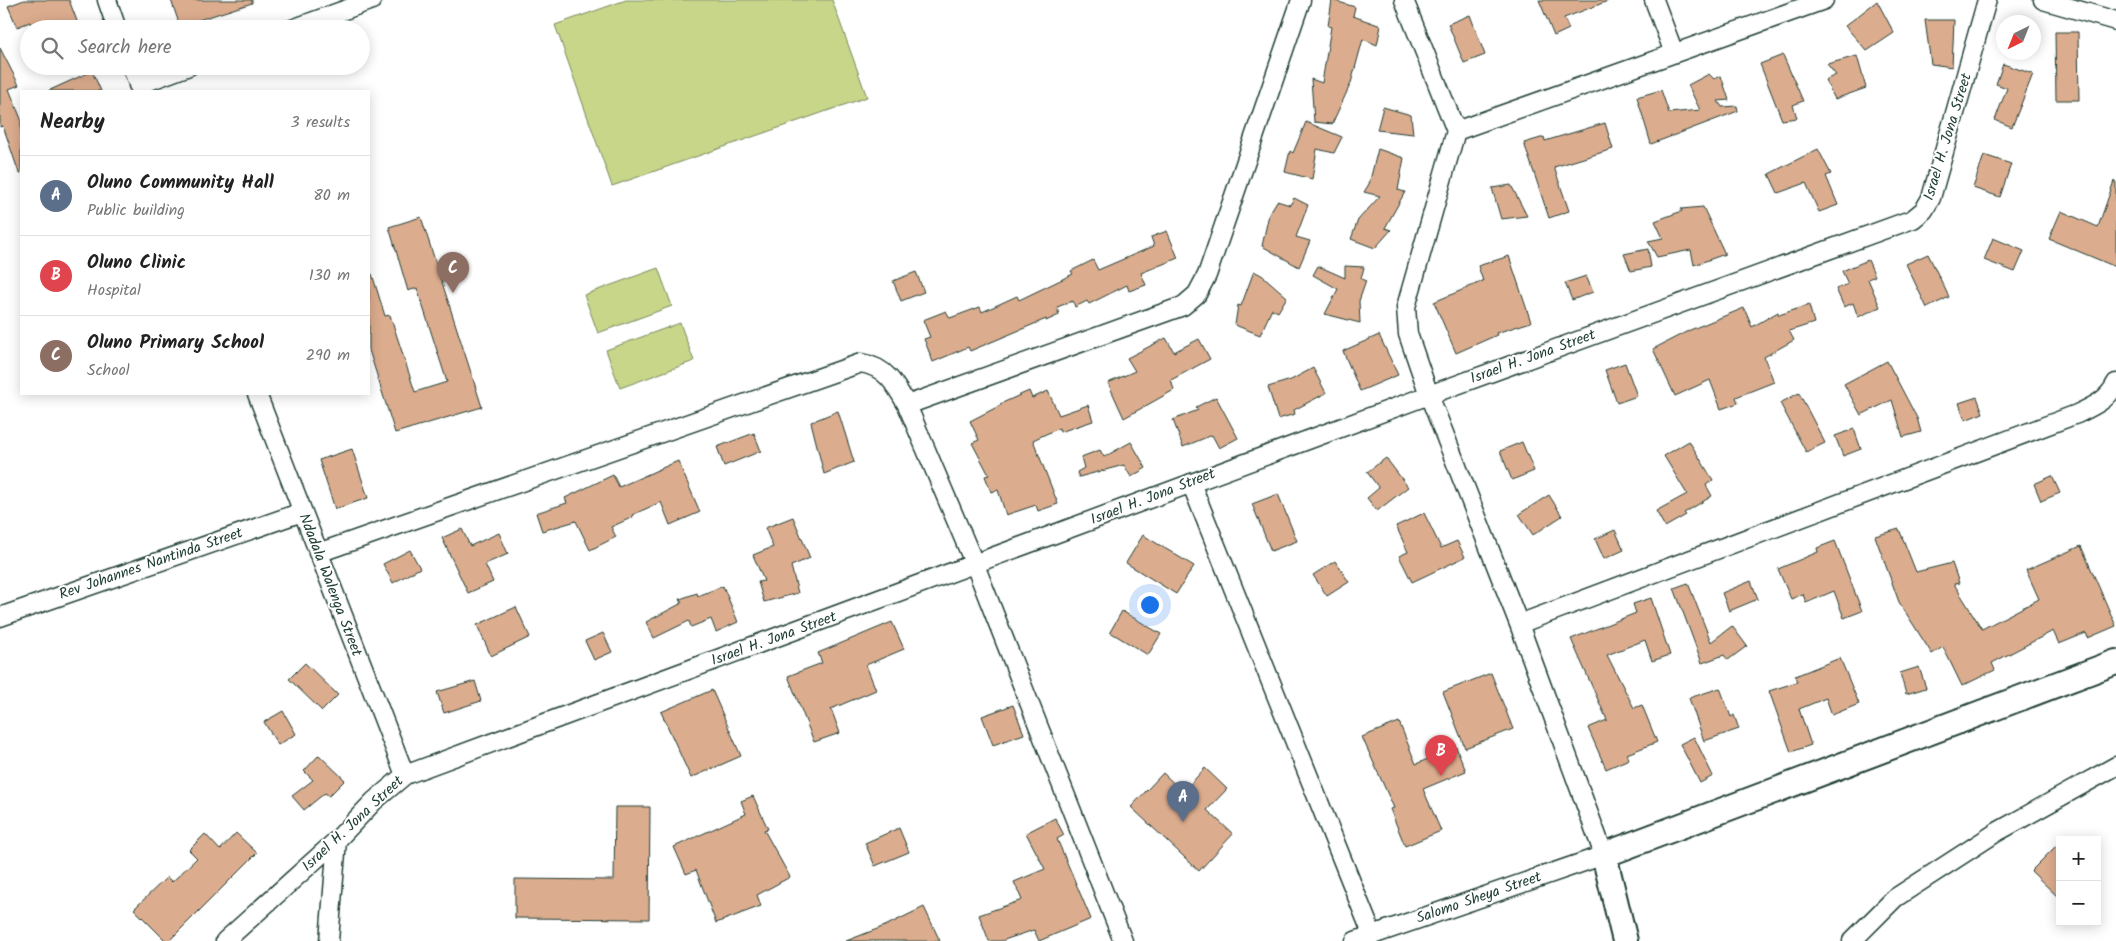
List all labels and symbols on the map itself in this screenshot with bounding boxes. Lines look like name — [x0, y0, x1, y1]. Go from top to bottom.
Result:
north arrow — [1996, 15, 2041, 60]
street label: Israel H. Jona Street — [1917, 70, 1979, 204]
pin: C — [437, 252, 469, 293]
street label: Israel H. Jona Street — [1467, 323, 1599, 391]
street label: Israel H. Jona Street — [1087, 462, 1219, 532]
street label: Ndadala Walenga Street — [292, 510, 368, 660]
street label: Rev Johannes Nantinda Street — [56, 521, 246, 607]
your location — [1137, 592, 1163, 618]
street label: Israel H. Jona Street — [708, 605, 840, 673]
pin: B — [1425, 735, 1457, 776]
street label: Israel H. Jona Street — [297, 770, 410, 878]
pin: A — [1167, 781, 1199, 822]
street label: Salomo Sheya Street — [1413, 865, 1545, 931]

